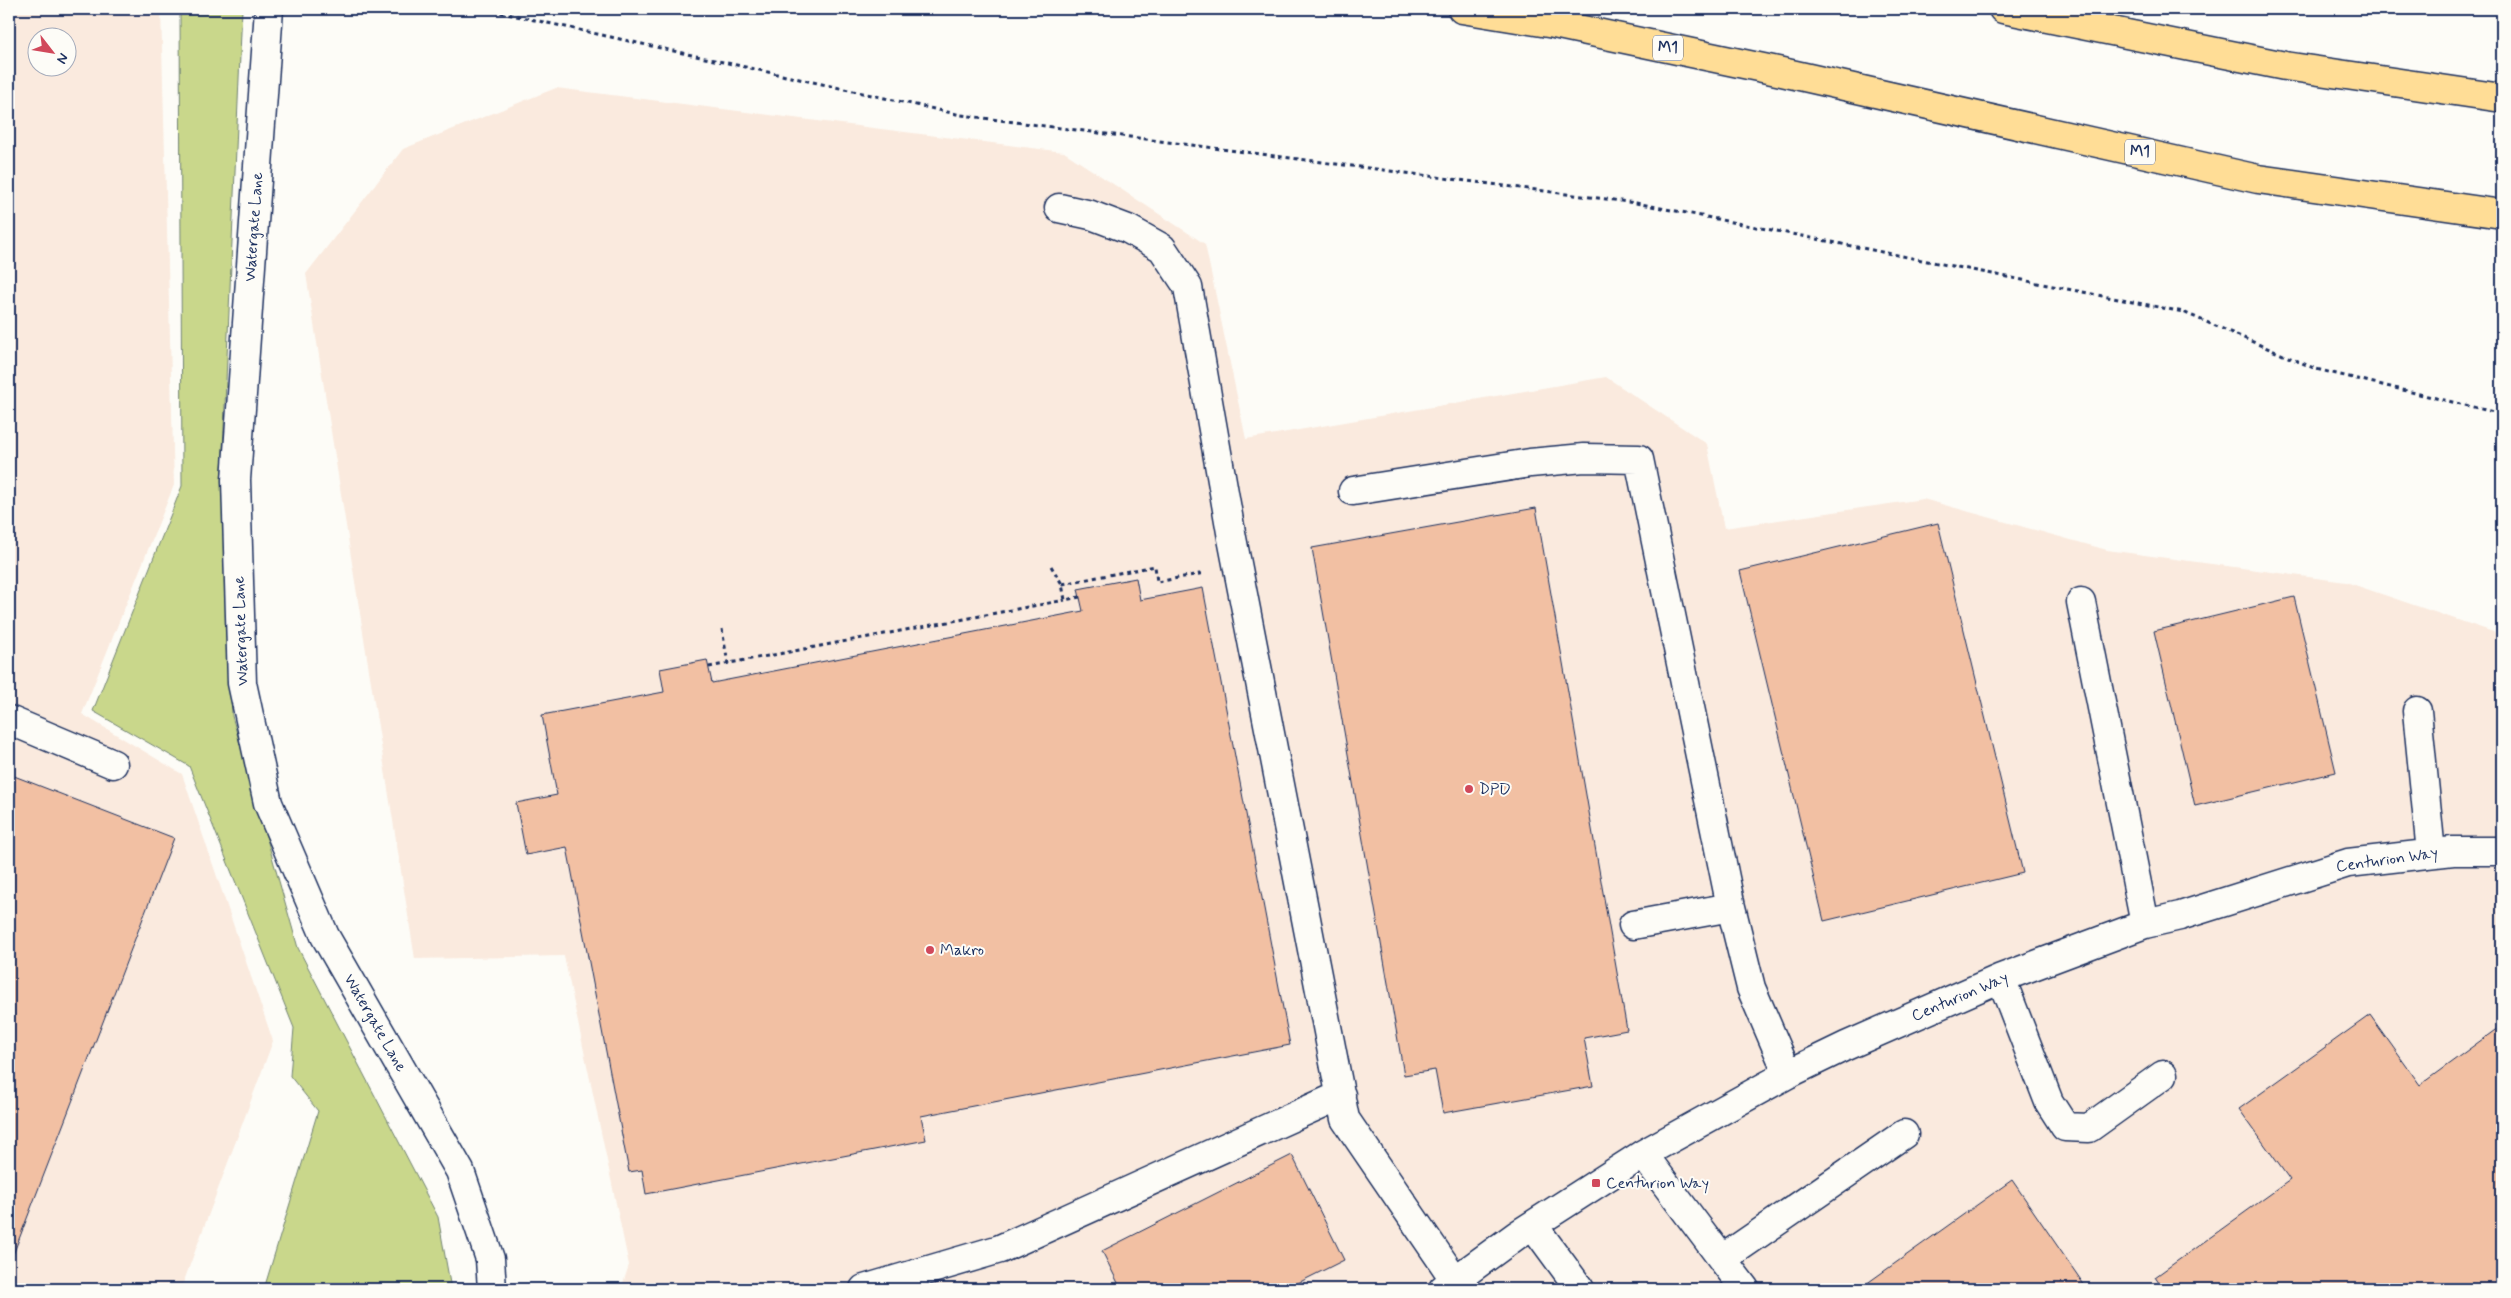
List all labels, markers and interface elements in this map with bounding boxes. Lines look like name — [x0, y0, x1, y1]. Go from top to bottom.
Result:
north arrow — [28, 28, 78, 78]
road number: M1 — [1653, 36, 1683, 60]
text: N — [52, 50, 72, 67]
road number: M1 — [2125, 140, 2155, 164]
street label: Watergate Lane — [240, 171, 268, 282]
street label: Watergate Lane — [229, 575, 253, 686]
place label: DPD — [1479, 779, 1511, 800]
marker: DPD — [1463, 783, 1475, 795]
street label: Centurion Way — [2335, 842, 2439, 878]
place label: Makro — [940, 940, 984, 961]
marker: Makro — [924, 944, 936, 956]
street label: Centurion Way — [1908, 967, 2012, 1027]
street label: Watergate Lane — [338, 970, 412, 1076]
place label: Centurion Way — [1606, 1173, 1709, 1194]
marker: Centurion Way — [1590, 1177, 1602, 1189]

